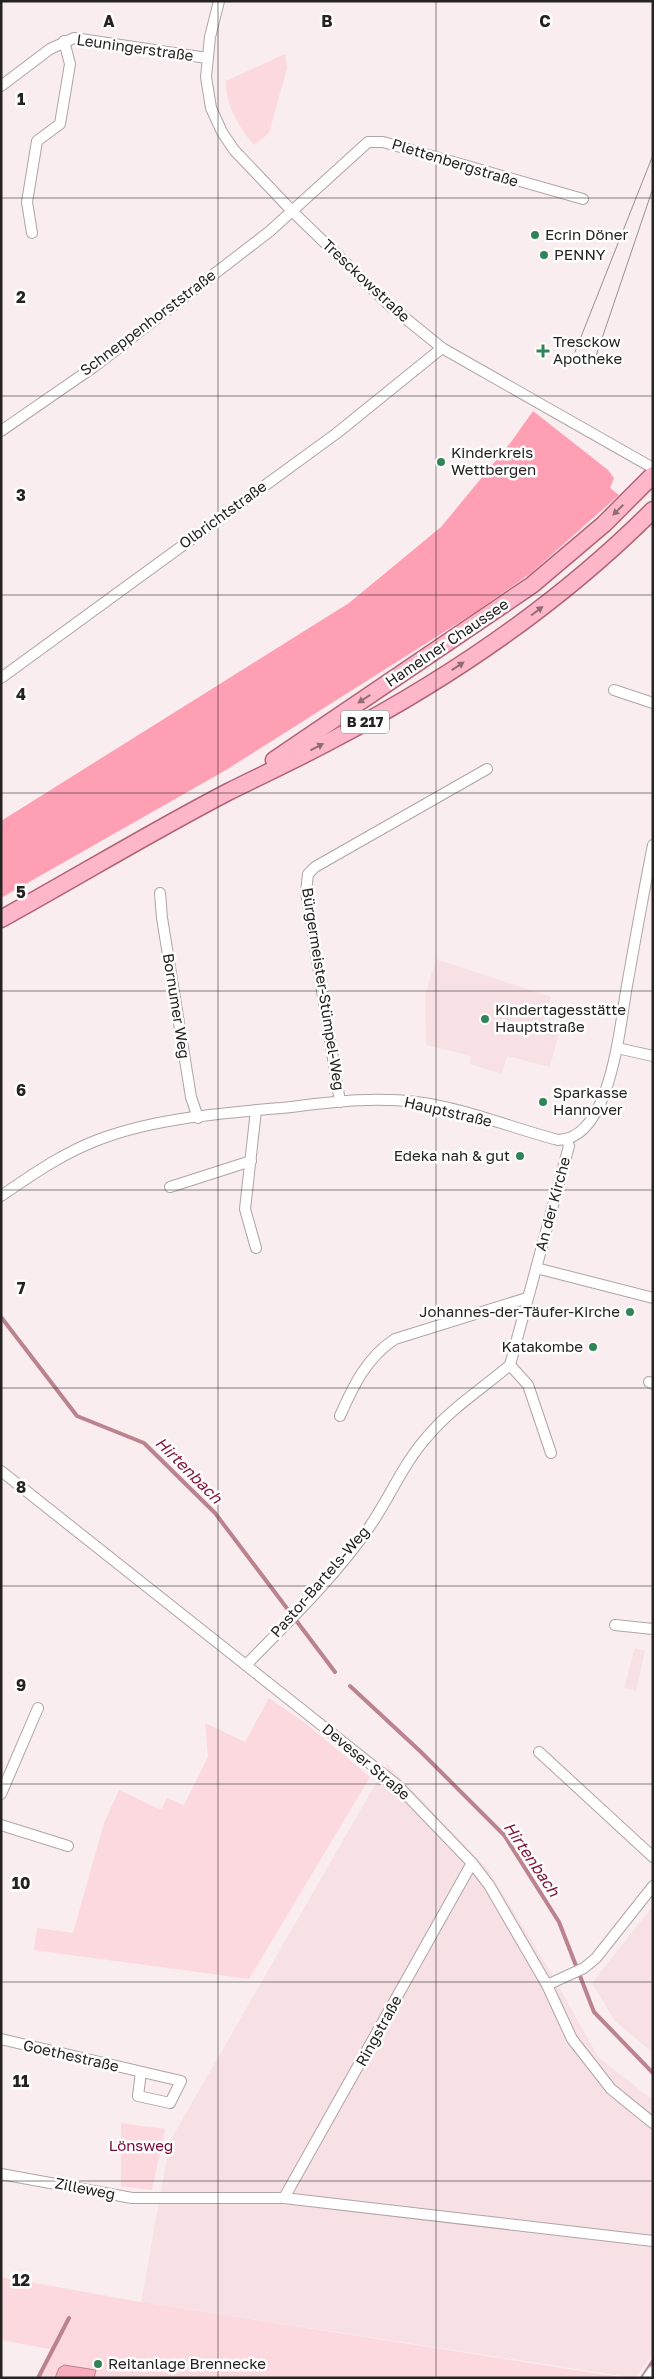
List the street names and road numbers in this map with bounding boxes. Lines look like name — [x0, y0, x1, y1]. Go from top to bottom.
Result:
street label: Leuningerstraße — [75, 30, 195, 64]
street label: Plettenbergstraße — [390, 134, 521, 190]
street label: Tresckowstraße — [319, 235, 414, 326]
street label: Schneppenhorststraße — [76, 265, 219, 379]
street label: Olbrichtstraße — [175, 476, 270, 552]
street label: Hamelner Chaussee — [382, 594, 512, 690]
road number: B 217 — [341, 710, 389, 734]
street label: Bürgermeister-Stümpel-Weg — [299, 886, 349, 1092]
street label: Bornumer Weg — [160, 952, 194, 1060]
street label: Hauptstraße — [402, 1092, 494, 1130]
street label: An der Kirche — [531, 1154, 573, 1253]
street label: Pastor-Bartels-Weg — [266, 1522, 372, 1641]
street label: Deveser Straße — [319, 1719, 414, 1803]
street label: Ringstraße — [351, 1992, 405, 2069]
street label: Goethestraße — [22, 2035, 121, 2075]
street label: Zilleweg — [54, 2173, 117, 2203]

